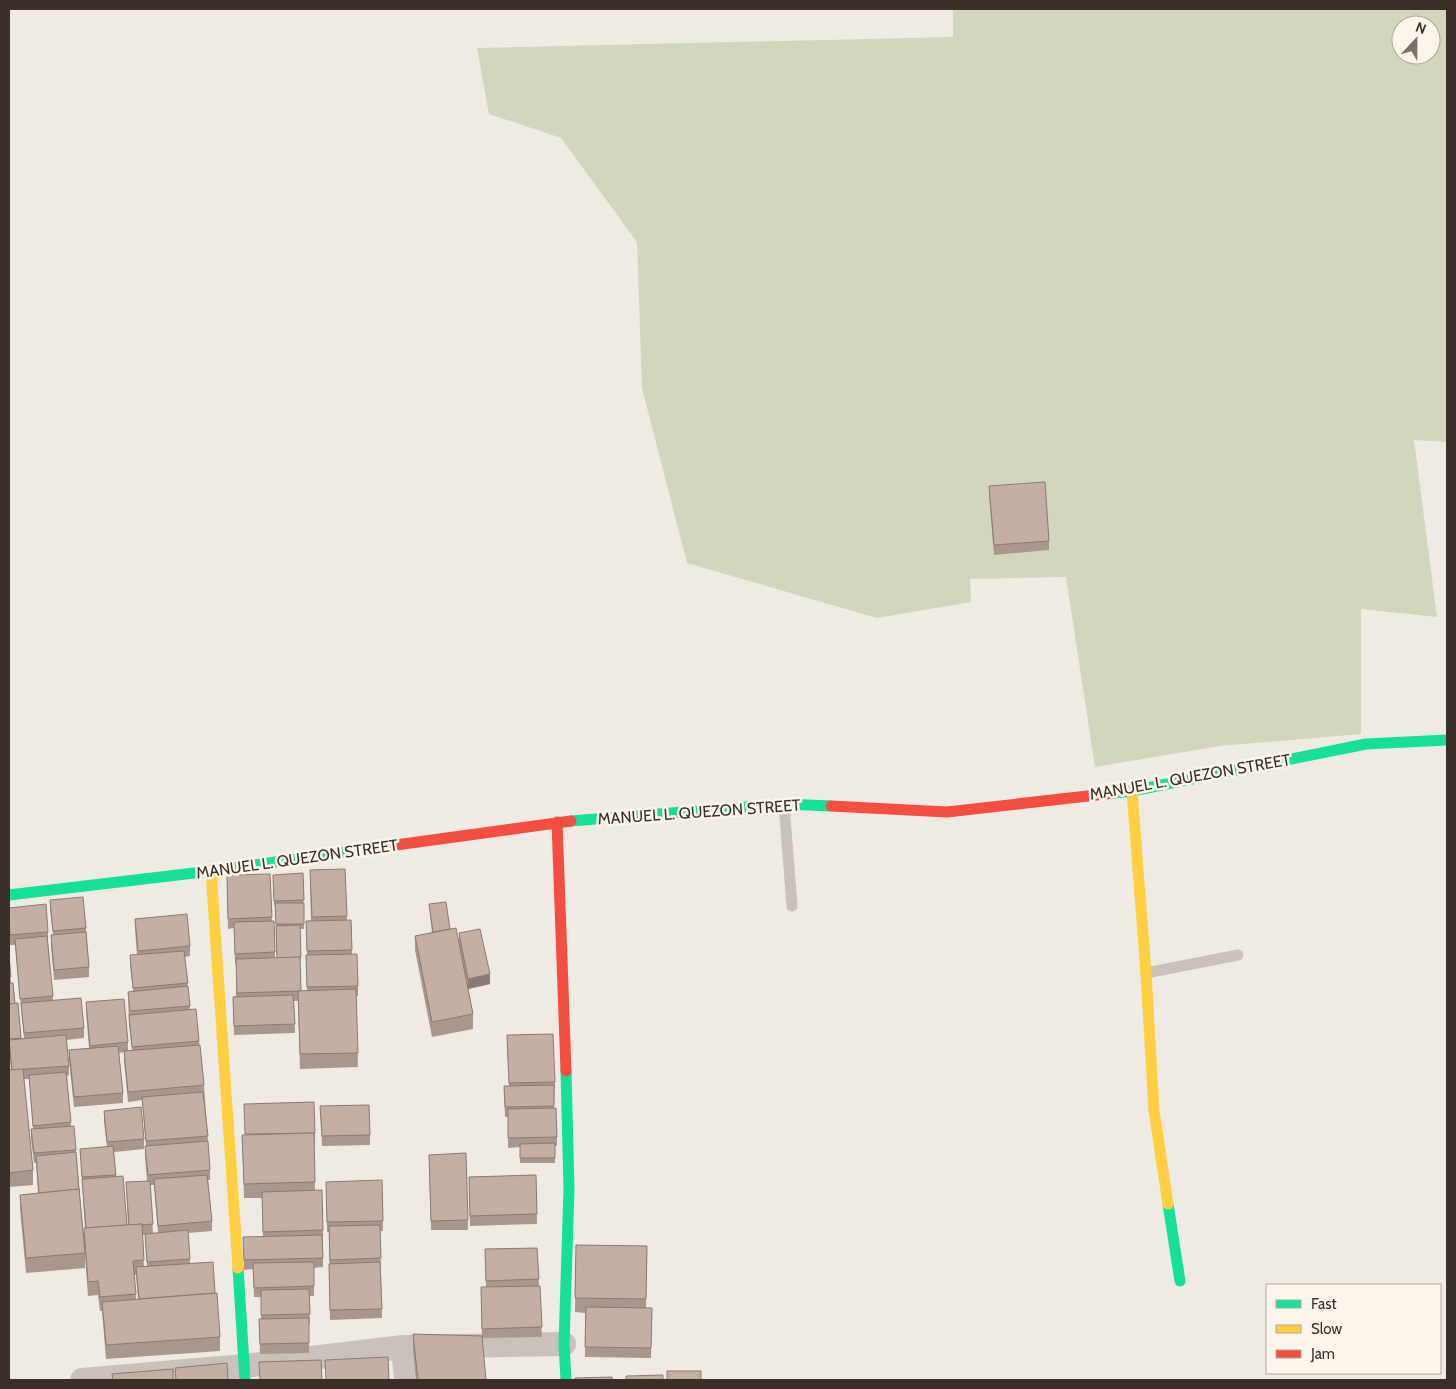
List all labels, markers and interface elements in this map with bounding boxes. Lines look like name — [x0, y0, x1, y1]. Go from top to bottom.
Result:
north arrow — [1391, 15, 1441, 65]
text: N — [1413, 18, 1429, 38]
street label: MANUEL L. QUEZON STREET — [1088, 750, 1292, 804]
street label: MANUEL L. QUEZON STREET — [597, 795, 802, 829]
street label: MANUEL L. QUEZON STREET — [195, 835, 399, 883]
legend — [1266, 1284, 1441, 1374]
text: Fast — [1311, 1295, 1336, 1313]
text: Slow — [1311, 1320, 1342, 1338]
text: Jam — [1310, 1345, 1335, 1363]

